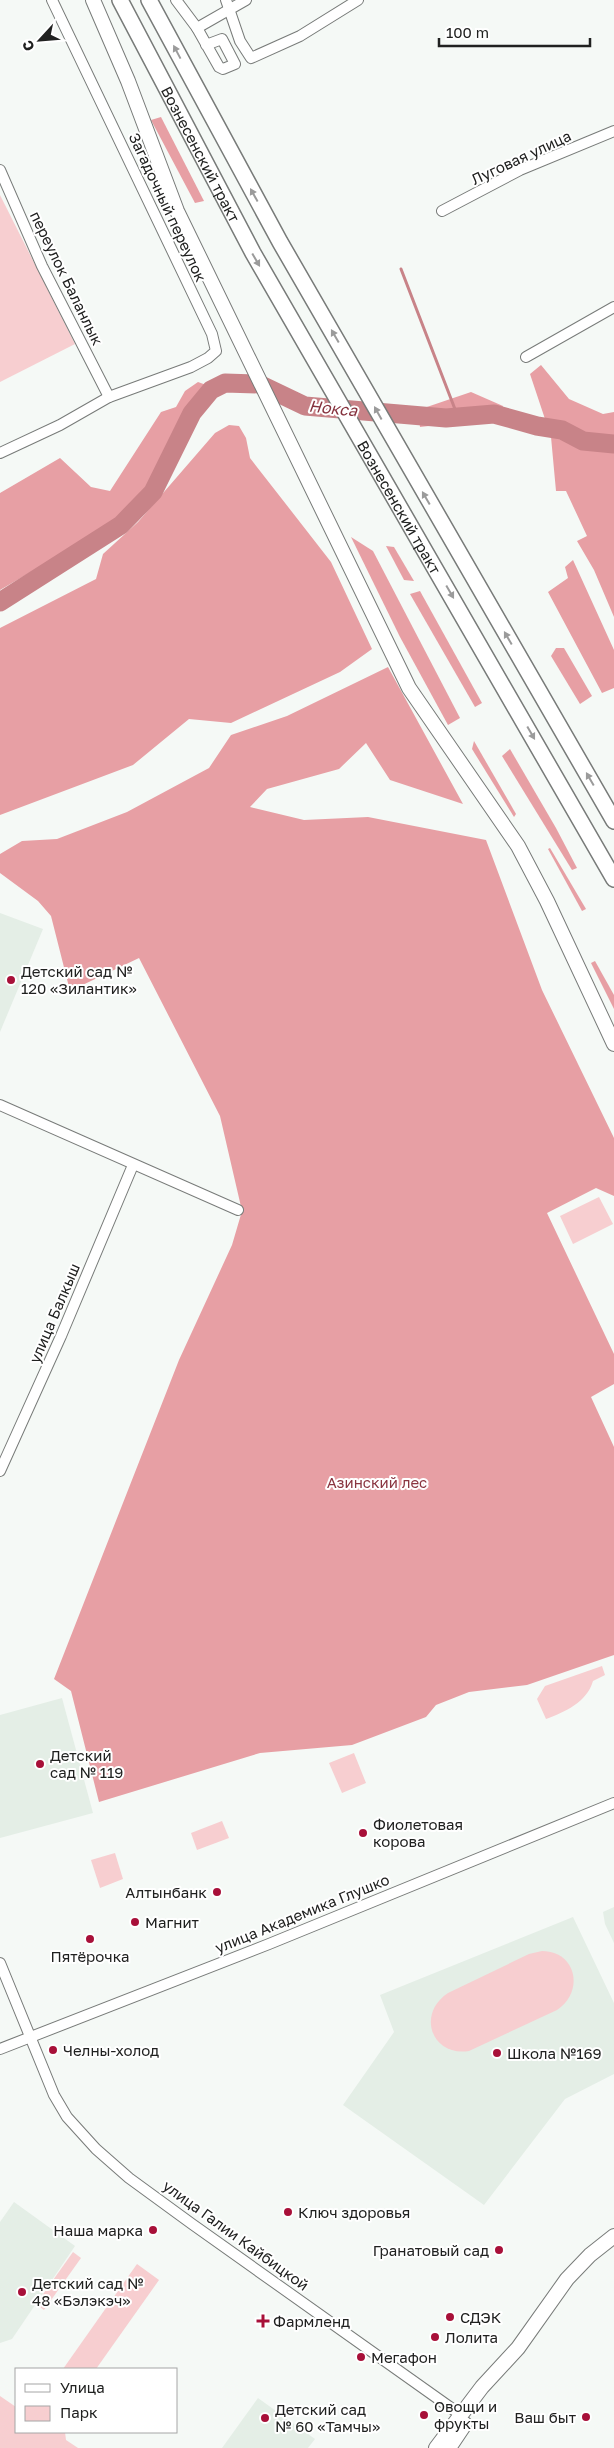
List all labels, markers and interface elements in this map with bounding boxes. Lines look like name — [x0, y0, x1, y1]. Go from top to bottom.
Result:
north arrow — [15, 15, 65, 65]
scale bar — [439, 15, 590, 47]
text: 100 m — [446, 23, 489, 41]
text: С — [18, 38, 38, 54]
one-way arrow — [173, 45, 181, 59]
street label: Вознесенский тракт — [158, 83, 244, 226]
street label: Луговая улица — [468, 126, 574, 188]
street label: Загадочный переулок — [126, 130, 211, 285]
one-way arrow — [250, 188, 259, 202]
street label: переулок Баланлык — [27, 208, 107, 348]
one-way arrow — [252, 254, 261, 267]
one-way arrow — [331, 329, 339, 344]
water label: Нокса — [308, 396, 359, 421]
one-way arrow — [374, 406, 383, 420]
street label: Вознесенский тракт — [354, 437, 445, 577]
one-way arrow — [422, 491, 431, 504]
one-way arrow — [446, 586, 455, 599]
one-way arrow — [504, 631, 512, 646]
one-way arrow — [527, 726, 536, 740]
one-way arrow — [585, 772, 594, 785]
place label: Детский сад № 120 «Зилантик» — [21, 962, 137, 997]
marker: Детский сад № 120 «Зилантик» — [5, 974, 17, 986]
street label: улица Балкыш — [25, 1260, 83, 1366]
park label: Азинский лес — [327, 1473, 427, 1491]
place label: Детский сад № 119 — [50, 1746, 123, 1781]
marker: Детский сад № 119 — [34, 1758, 46, 1770]
place label: Фиолетовая корова — [373, 1815, 463, 1850]
marker: Фиолетовая корова — [357, 1827, 369, 1839]
street label: улица Академика Глушко — [212, 1870, 392, 1956]
place label: Алтынбанк — [125, 1883, 207, 1901]
marker: Алтынбанк — [211, 1886, 223, 1898]
place label: Магнит — [145, 1913, 200, 1931]
marker: Магнит — [129, 1916, 141, 1928]
marker: Пятёрочка — [84, 1933, 96, 1945]
place label: Пятёрочка — [50, 1947, 130, 1965]
place label: Челны-холод — [63, 2041, 159, 2059]
marker: Челны-холод — [47, 2044, 59, 2056]
place label: Школа №169 — [507, 2044, 602, 2062]
marker: Школа №169 — [491, 2047, 503, 2059]
street label: улица Галии Кайбицкой — [160, 2176, 312, 2294]
place label: Ключ здоровья — [298, 2203, 410, 2221]
marker: Ключ здоровья — [282, 2206, 294, 2218]
place label: Наша марка — [53, 2221, 143, 2239]
marker: Наша марка — [147, 2224, 159, 2236]
place label: Гранатовый сад — [373, 2241, 489, 2259]
marker: Гранатовый сад — [493, 2244, 505, 2256]
place label: Детский сад № 48 «Бэлэкэч» — [32, 2274, 143, 2309]
marker: Детский сад № 48 «Бэлэкэч» — [16, 2286, 28, 2298]
place label: СДЭК — [460, 2308, 502, 2326]
marker: СДЭК — [444, 2311, 456, 2323]
place label: Фармленд — [273, 2312, 350, 2330]
marker: Фармленд — [257, 2315, 269, 2327]
place label: Лолита — [445, 2328, 498, 2346]
marker: Лолита — [429, 2331, 441, 2343]
place label: Мегафон — [371, 2348, 437, 2366]
marker: Мегафон — [355, 2351, 367, 2363]
legend — [15, 2368, 178, 2433]
text: Улица — [60, 2378, 105, 2396]
place label: Овощи и фрукты — [434, 2397, 497, 2432]
place label: Детский сад № 60 «Тамчы» — [275, 2400, 380, 2435]
text: Парк — [60, 2403, 98, 2421]
place label: Ваш быт — [514, 2408, 577, 2426]
marker: Овощи и фрукты — [418, 2409, 430, 2421]
marker: Ваш быт — [580, 2411, 592, 2423]
marker: Детский сад № 60 «Тамчы» — [259, 2412, 271, 2424]

